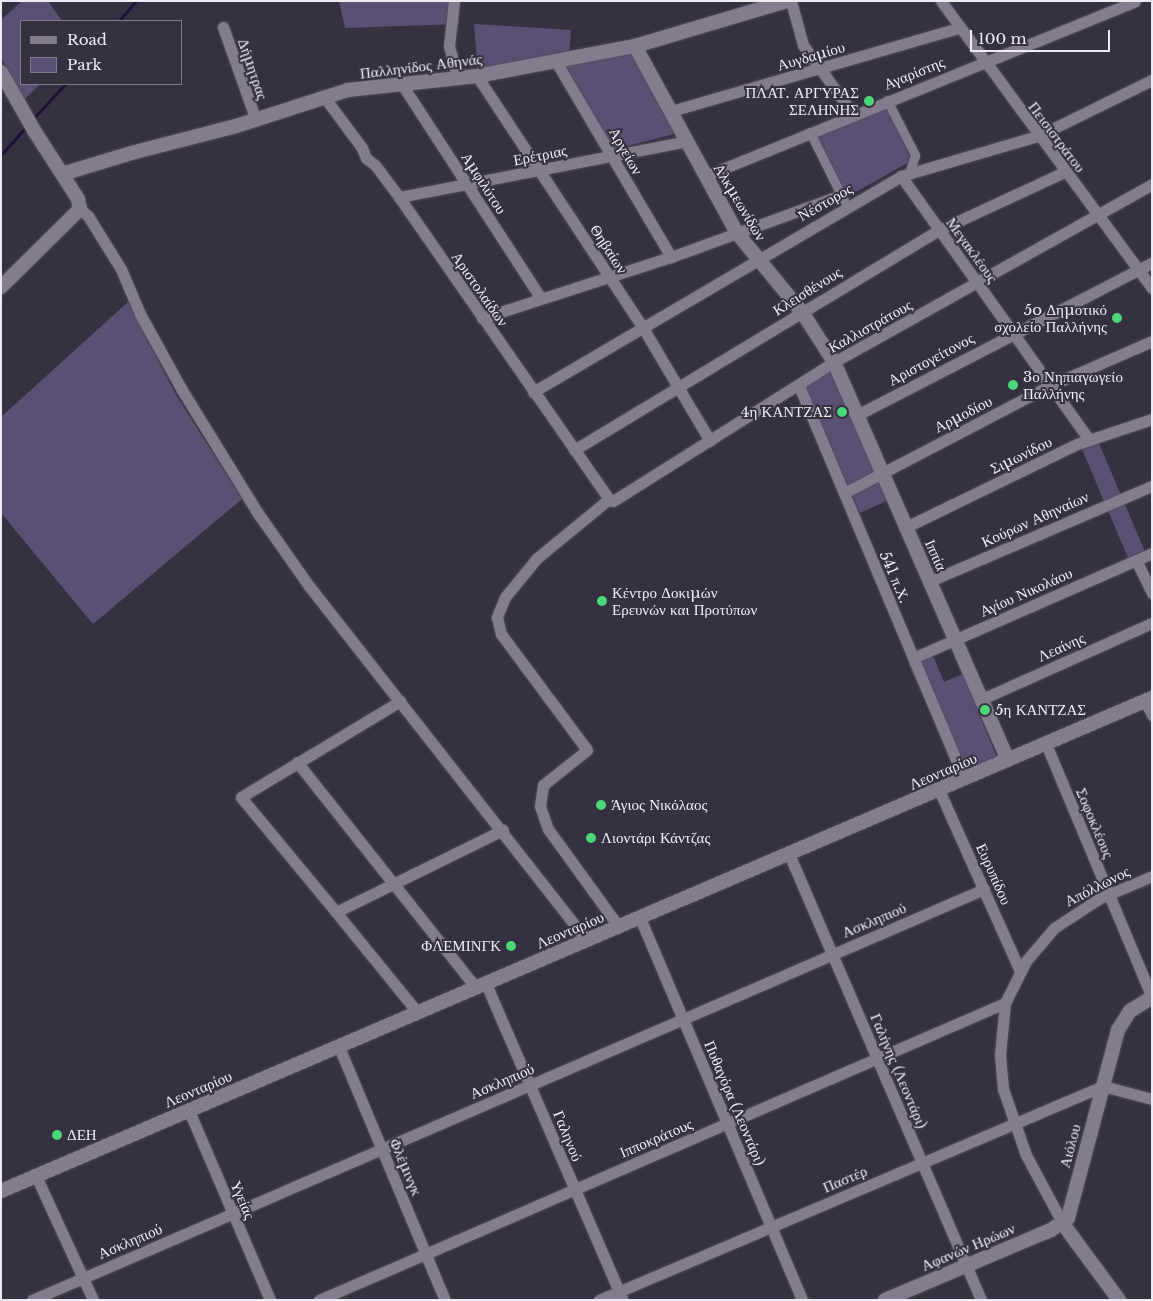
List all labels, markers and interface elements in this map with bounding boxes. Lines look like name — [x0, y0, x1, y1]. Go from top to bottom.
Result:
legend — [20, 20, 182, 85]
scale bar — [973, 20, 1113, 52]
text: 100 m — [978, 29, 1027, 48]
text: Road — [67, 30, 107, 49]
street label: Δήμητρας — [234, 36, 272, 102]
street label: Αυγδαμίου — [775, 38, 847, 74]
street label: Παλληνίδος Αθηνάς — [359, 50, 483, 82]
street label: Αγαρίστης — [881, 53, 947, 93]
text: Park — [67, 55, 102, 74]
place label: ΠΛΑΤ. ΑΡΓΥΡΑΣ ΣΕΛΗΝΗΣ — [745, 83, 859, 118]
marker: ΠΛΑΤ. ΑΡΓΥΡΑΣ ΣΕΛΗΝΗΣ — [863, 95, 875, 107]
street label: Πεισιστράτου — [1025, 98, 1089, 176]
street label: Αργείων — [605, 124, 647, 178]
street label: Ερέτριας — [512, 141, 568, 169]
street label: Αμφιλύτου — [457, 149, 511, 217]
street label: Αλκμεωνίδων — [710, 160, 770, 244]
street label: Νέστορος — [795, 179, 855, 225]
street label: Μεγακλέους — [942, 214, 1002, 286]
street label: Θηβαίων — [587, 221, 631, 277]
street label: Αριστολαίδων — [448, 248, 512, 330]
street label: Κλεισθένους — [769, 263, 845, 319]
street label: Καλλιστράτους — [825, 296, 915, 356]
place label: 5o Δημοτικό σχολείο Παλλήνης — [994, 300, 1107, 335]
marker: 5o Δημοτικό σχολείο Παλλήνης — [1111, 312, 1123, 324]
street label: Αριστογείτονος — [885, 329, 977, 389]
place label: 3ο Νηπιαγωγείο Παλλήνης — [1023, 367, 1123, 402]
marker: 3ο Νηπιαγωγείο Παλλήνης — [1007, 379, 1019, 391]
street label: Αρμοδίου — [931, 392, 995, 436]
place label: 4η ΚΑΝΤΖΑΣ — [741, 403, 832, 421]
marker: 4η ΚΑΝΤΖΑΣ — [836, 406, 848, 418]
street label: Σιμωνίδου — [987, 432, 1055, 478]
street label: Κούρων Αθηναίων — [979, 487, 1091, 551]
street label: Ιππία — [921, 537, 951, 573]
street label: 541 π.Χ. — [876, 548, 914, 606]
street label: Αγίου Νικολάου — [977, 564, 1075, 620]
place label: Κέντρο Δοκιμών Ερευνών και Προτύπων — [612, 583, 757, 618]
marker: Κέντρο Δοκιμών Ερευνών και Προτύπων — [596, 595, 608, 607]
street label: Λεαίνης — [1035, 629, 1087, 665]
place label: 5η ΚΑΝΤΖΑΣ — [995, 701, 1086, 719]
marker: 5η ΚΑΝΤΖΑΣ — [979, 704, 991, 716]
street label: Λεονταρίου — [906, 749, 980, 793]
street label: Σοφοκλέους — [1072, 785, 1118, 861]
place label: Άγιος Νικόλαος — [611, 796, 707, 814]
marker: Άγιος Νικόλαος — [595, 799, 607, 811]
place label: Λιοντάρι Κάντζας — [601, 829, 710, 847]
marker: Λιοντάρι Κάντζας — [585, 832, 597, 844]
street label: Ευρυπίδου — [973, 841, 1015, 907]
street label: Απόλλωνος — [1061, 862, 1133, 910]
street label: Ασκληπιού — [839, 898, 909, 942]
street label: Λεονταρίου — [533, 908, 607, 952]
place label: ΦΛΕΜΙΝΓΚ — [421, 937, 501, 955]
marker: ΦΛΕΜΙΝΓΚ — [505, 940, 517, 952]
street label: Γαλήνης (Λεοντάρι) — [867, 1011, 931, 1131]
street label: Πυθαγόρα (Λεοντάρι) — [701, 1038, 769, 1168]
street label: Ασκληπιού — [467, 1059, 537, 1103]
street label: Λεονταρίου — [161, 1067, 235, 1111]
street label: Γαληνού — [550, 1108, 586, 1164]
street label: Ιπποκράτους — [617, 1115, 695, 1161]
street label: Αιόλου — [1056, 1122, 1084, 1170]
place label: ΔΕΗ — [67, 1126, 97, 1144]
marker: ΔΕΗ — [51, 1129, 63, 1141]
street label: Φλέμινγκ — [386, 1136, 426, 1198]
street label: Παστέρ — [820, 1162, 870, 1196]
street label: Υγείας — [227, 1178, 259, 1222]
street label: Ασκληπιού — [95, 1219, 165, 1263]
street label: Αφανών Ηρώων — [918, 1219, 1018, 1275]

